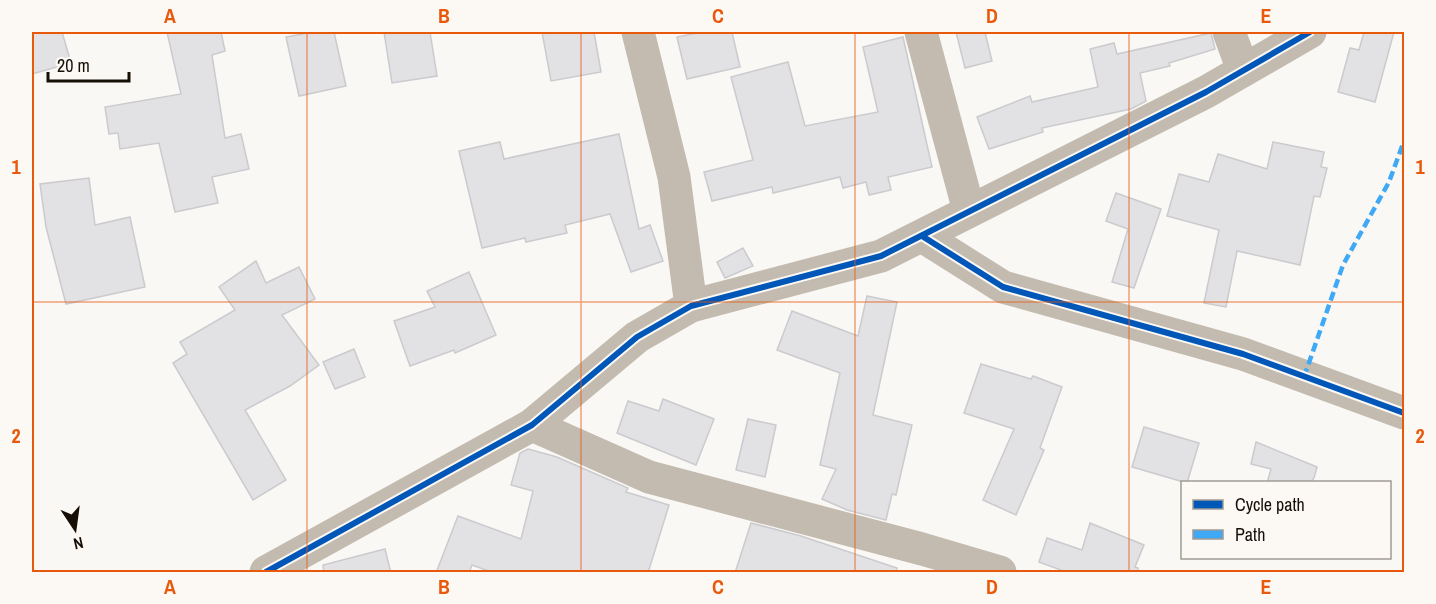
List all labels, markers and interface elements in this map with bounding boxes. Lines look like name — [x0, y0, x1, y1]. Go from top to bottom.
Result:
text: A — [164, 2, 176, 29]
text: B — [438, 2, 450, 29]
text: C — [712, 2, 724, 29]
text: D — [986, 2, 998, 29]
text: E — [1261, 2, 1272, 29]
scale bar — [48, 45, 129, 83]
text: 20 m — [57, 53, 90, 78]
text: 1 — [11, 153, 21, 180]
text: 1 — [1415, 153, 1425, 180]
text: 2 — [11, 422, 21, 449]
text: 2 — [1415, 422, 1425, 449]
legend — [1181, 481, 1391, 559]
text: Cycle path — [1235, 492, 1305, 517]
north arrow — [45, 499, 105, 559]
text: Path — [1235, 522, 1265, 547]
text: N — [71, 532, 85, 555]
text: A — [164, 573, 176, 600]
text: B — [438, 573, 450, 600]
text: C — [712, 573, 724, 600]
text: D — [986, 573, 998, 600]
text: E — [1261, 573, 1272, 600]

